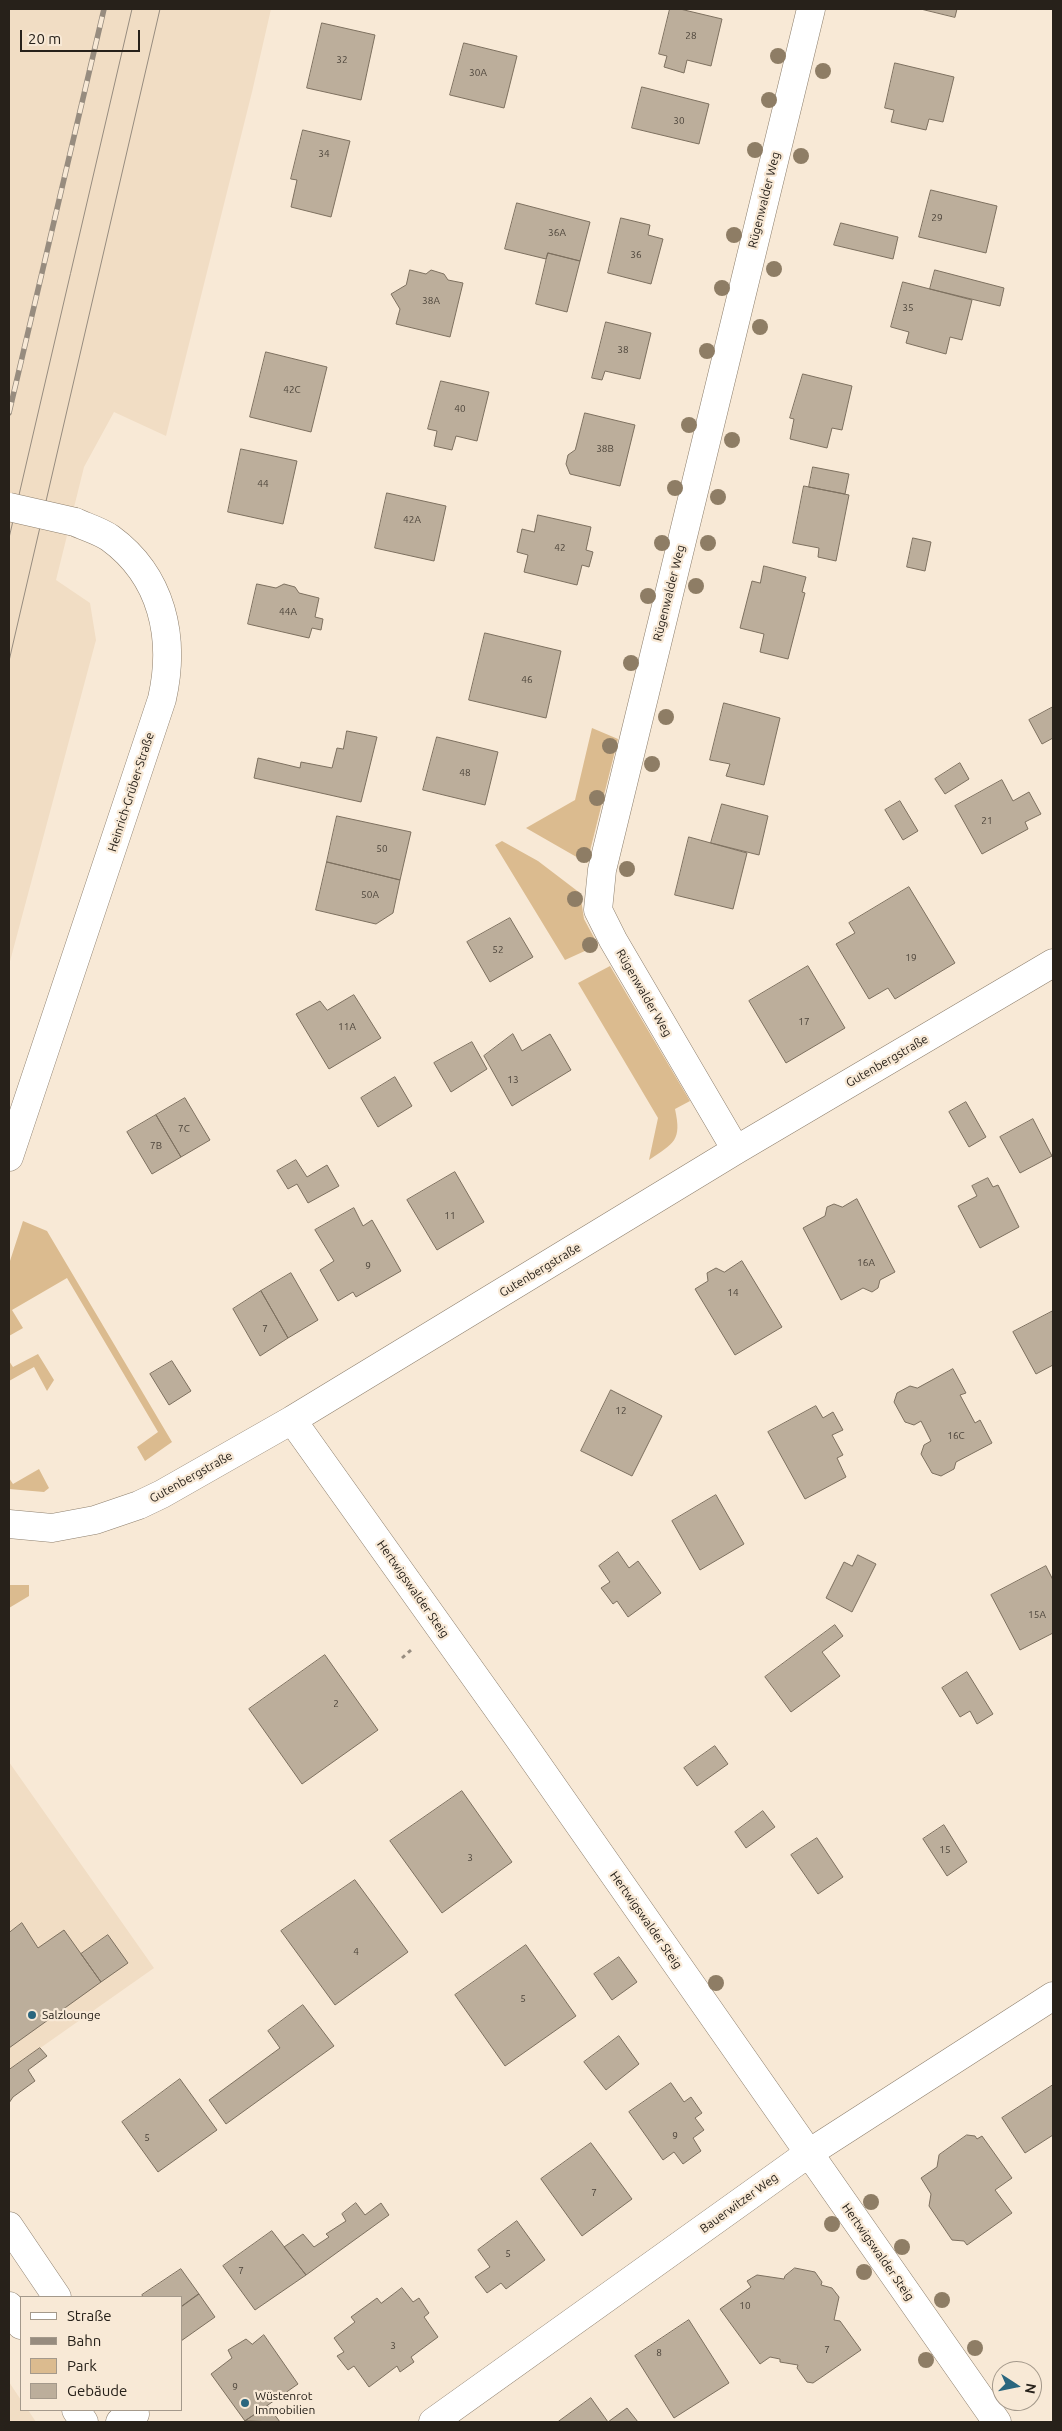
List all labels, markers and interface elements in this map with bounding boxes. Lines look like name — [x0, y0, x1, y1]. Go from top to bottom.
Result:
scale bar — [22, 20, 142, 52]
text: 20 m — [28, 30, 61, 47]
house number: 28 — [685, 30, 697, 42]
house number: 32 — [336, 54, 348, 66]
house number: 30A — [469, 67, 487, 79]
house number: 30 — [673, 115, 685, 127]
house number: 34 — [318, 148, 330, 160]
street label: Rügenwalder Weg — [745, 150, 783, 250]
house number: 29 — [931, 212, 943, 224]
house number: 36A — [548, 227, 566, 239]
house number: 36 — [630, 249, 642, 261]
house number: 38A — [422, 295, 440, 307]
house number: 35 — [902, 302, 914, 314]
house number: 38 — [617, 344, 629, 356]
house number: 42C — [283, 384, 301, 396]
house number: 40 — [454, 403, 466, 415]
house number: 38B — [596, 443, 614, 455]
house number: 44 — [257, 478, 269, 490]
house number: 42A — [403, 514, 421, 526]
house number: 42 — [554, 542, 566, 554]
street label: Rügenwalder Weg — [650, 543, 688, 643]
house number: 44A — [279, 606, 297, 618]
house number: 46 — [521, 674, 533, 686]
street label: Heinrich-Grüber-Straße — [105, 731, 157, 853]
house number: 48 — [459, 767, 471, 779]
house number: 21 — [981, 815, 993, 827]
house number: 50 — [376, 843, 388, 855]
house number: 50A — [361, 889, 379, 901]
house number: 52 — [492, 944, 504, 956]
street label: Rügenwalder Weg — [613, 947, 675, 1039]
house number: 19 — [905, 952, 917, 964]
house number: 17 — [798, 1016, 810, 1028]
house number: 11A — [338, 1021, 356, 1033]
street label: Gutenbergstraße — [843, 1032, 931, 1090]
house number: 13 — [507, 1074, 519, 1086]
house number: 7C — [178, 1123, 190, 1135]
house number: 7B — [150, 1140, 162, 1152]
house number: 11 — [444, 1210, 456, 1222]
street label: Gutenbergstraße — [497, 1240, 583, 1300]
house number: 16A — [857, 1257, 875, 1269]
house number: 9 — [365, 1260, 371, 1272]
house number: 14 — [727, 1287, 739, 1299]
house number: 7 — [262, 1323, 268, 1335]
house number: 12 — [615, 1405, 627, 1417]
house number: 16C — [947, 1430, 965, 1442]
street label: Gutenbergstraße — [147, 1448, 235, 1506]
street label: Hertwigswalder Steig — [374, 1538, 452, 1640]
house number: 15A — [1028, 1609, 1046, 1621]
house number: 2 — [333, 1698, 339, 1710]
house number: 15 — [939, 1844, 951, 1856]
house number: 3 — [467, 1852, 473, 1864]
street label: Hertwigswalder Steig — [607, 1869, 685, 1971]
house number: 4 — [353, 1946, 359, 1958]
house number: 5 — [520, 1993, 526, 2005]
place label: Salzlounge — [42, 2008, 101, 2022]
marker: Salzlounge — [26, 2009, 38, 2021]
house number: 9 — [672, 2130, 678, 2142]
house number: 5 — [144, 2132, 150, 2144]
street label: Bauerwitzer Weg — [697, 2170, 781, 2236]
house number: 7 — [591, 2187, 597, 2199]
street label: Hertwigswalder Steig — [839, 2201, 917, 2303]
house number: 5 — [505, 2248, 511, 2260]
house number: 7 — [238, 2265, 244, 2277]
legend — [20, 2296, 182, 2411]
house number: 10 — [739, 2300, 751, 2312]
text: Straße — [67, 2307, 111, 2324]
text: Bahn — [67, 2332, 101, 2349]
house number: 3 — [390, 2340, 396, 2352]
house number: 7 — [824, 2344, 830, 2356]
house number: 8 — [656, 2347, 662, 2359]
text: Park — [67, 2357, 97, 2374]
north arrow — [992, 2361, 1042, 2411]
house number: 9 — [232, 2381, 238, 2393]
text: Gebäude — [67, 2382, 127, 2399]
text: N — [1022, 2382, 1040, 2395]
place label: Wüstenrot Immobilien — [255, 2389, 315, 2417]
marker: Wüstenrot Immobilien — [239, 2397, 251, 2409]

